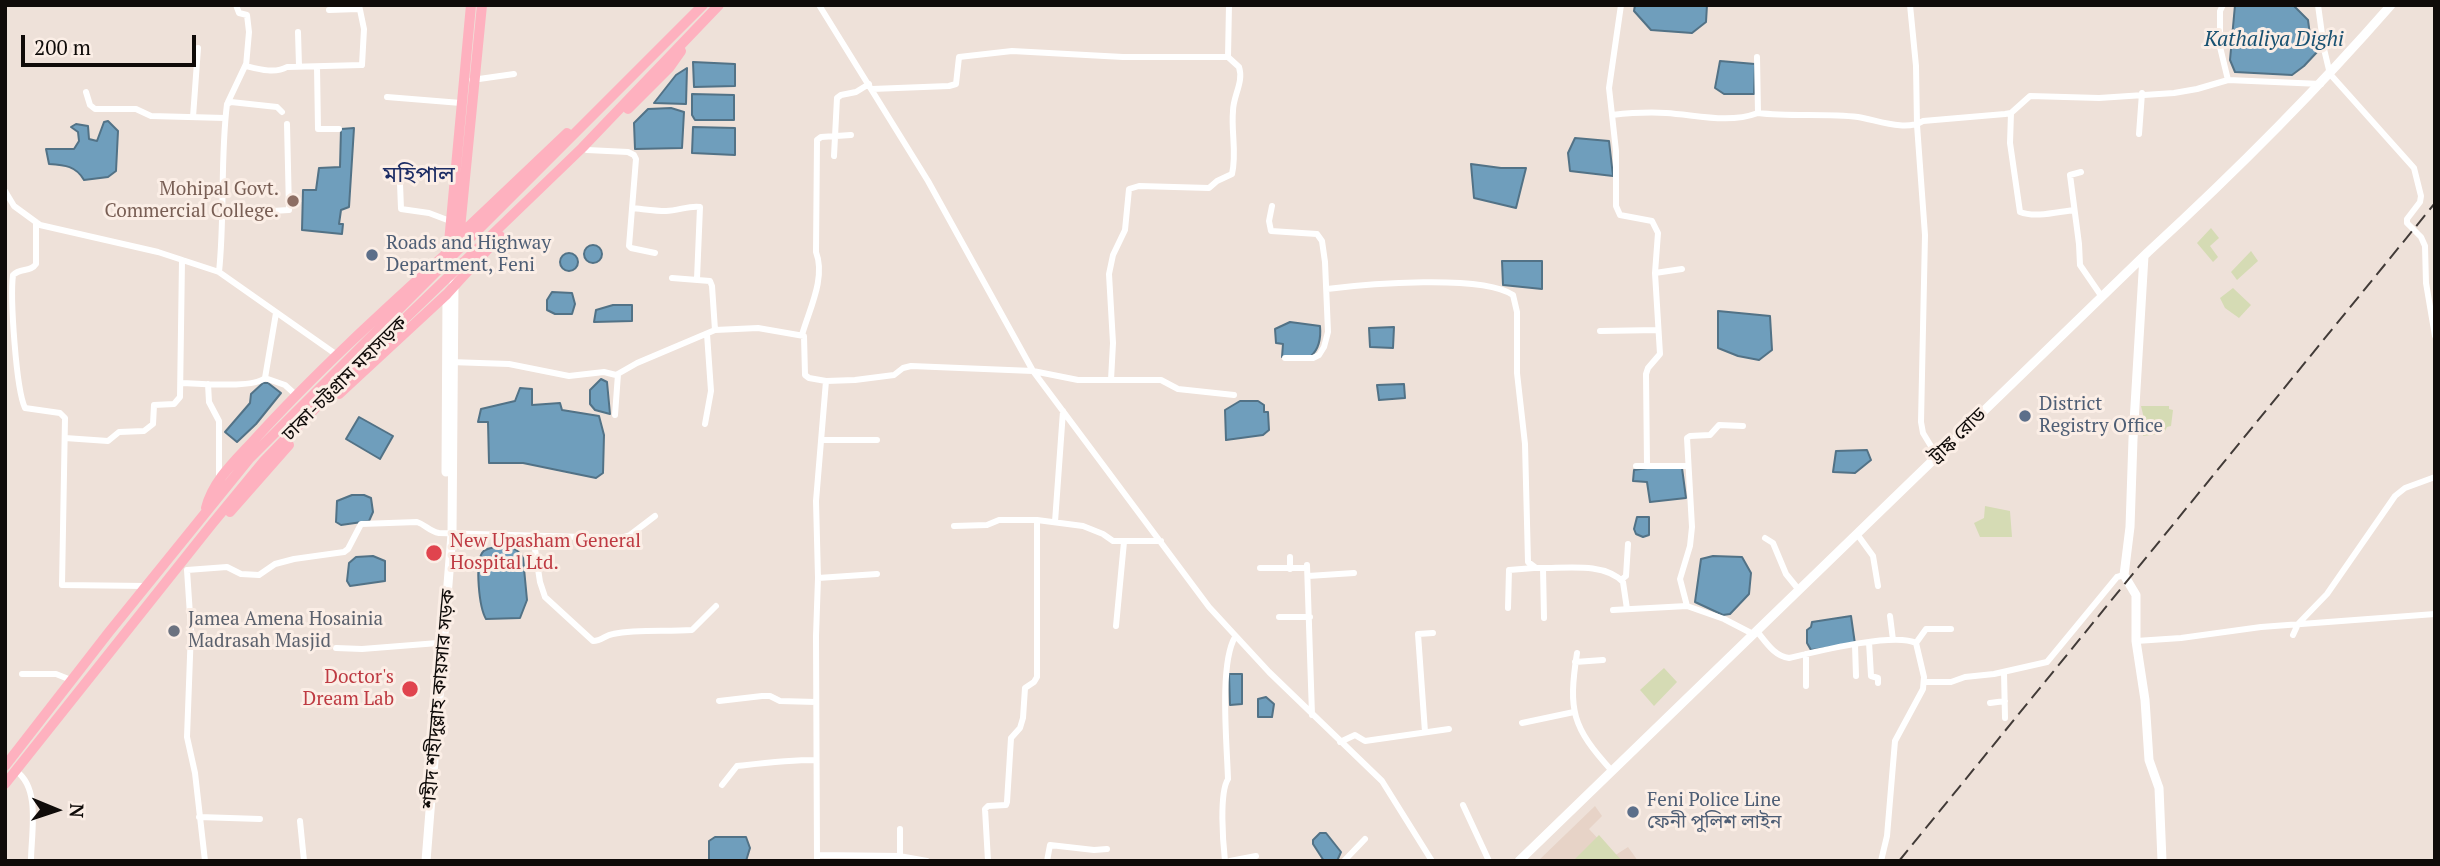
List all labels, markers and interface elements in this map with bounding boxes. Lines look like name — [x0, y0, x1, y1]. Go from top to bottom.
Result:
scale bar — [24, 21, 200, 65]
water label: Kathaliya Dighi — [2204, 27, 2344, 53]
text: 200 m — [34, 33, 91, 61]
district label: মহিপাল — [383, 161, 455, 189]
place label: Mohipal Govt. Commercial College. — [104, 179, 279, 223]
marker: Mohipal Govt. Commercial College. — [285, 193, 301, 209]
place label: Roads and Highway Department, Feni — [386, 233, 551, 277]
marker: Roads and Highway Department, Feni — [364, 247, 380, 263]
street label: ঢাকা-চট্টগ্রাম মহাসড়ক — [278, 312, 412, 446]
place label: District Registry Office — [2039, 394, 2163, 438]
street label: ট্রাঙ্ক রোড — [1925, 403, 1991, 469]
marker: District Registry Office — [2017, 408, 2033, 424]
place label: New Upasham General Hospital Ltd. — [450, 531, 641, 575]
marker: New Upasham General Hospital Ltd. — [424, 543, 444, 563]
street label: শহীদ শহীদুল্লাহ কায়সার সড়ক — [418, 588, 460, 810]
place label: Jamea Amena Hosainia Madrasah Masjid — [188, 609, 383, 653]
marker: Jamea Amena Hosainia Madrasah Masjid — [166, 623, 182, 639]
place label: Doctor's Dream Lab — [303, 667, 394, 711]
marker: Doctor's Dream Lab — [400, 679, 420, 699]
north arrow — [21, 775, 91, 845]
place label: Feni Police Line ফেনী পুলিশ লাইন — [1647, 790, 1781, 834]
text: N — [65, 803, 90, 818]
marker: Feni Police Line ফেনী পুলিশ লাইন — [1625, 804, 1641, 820]

